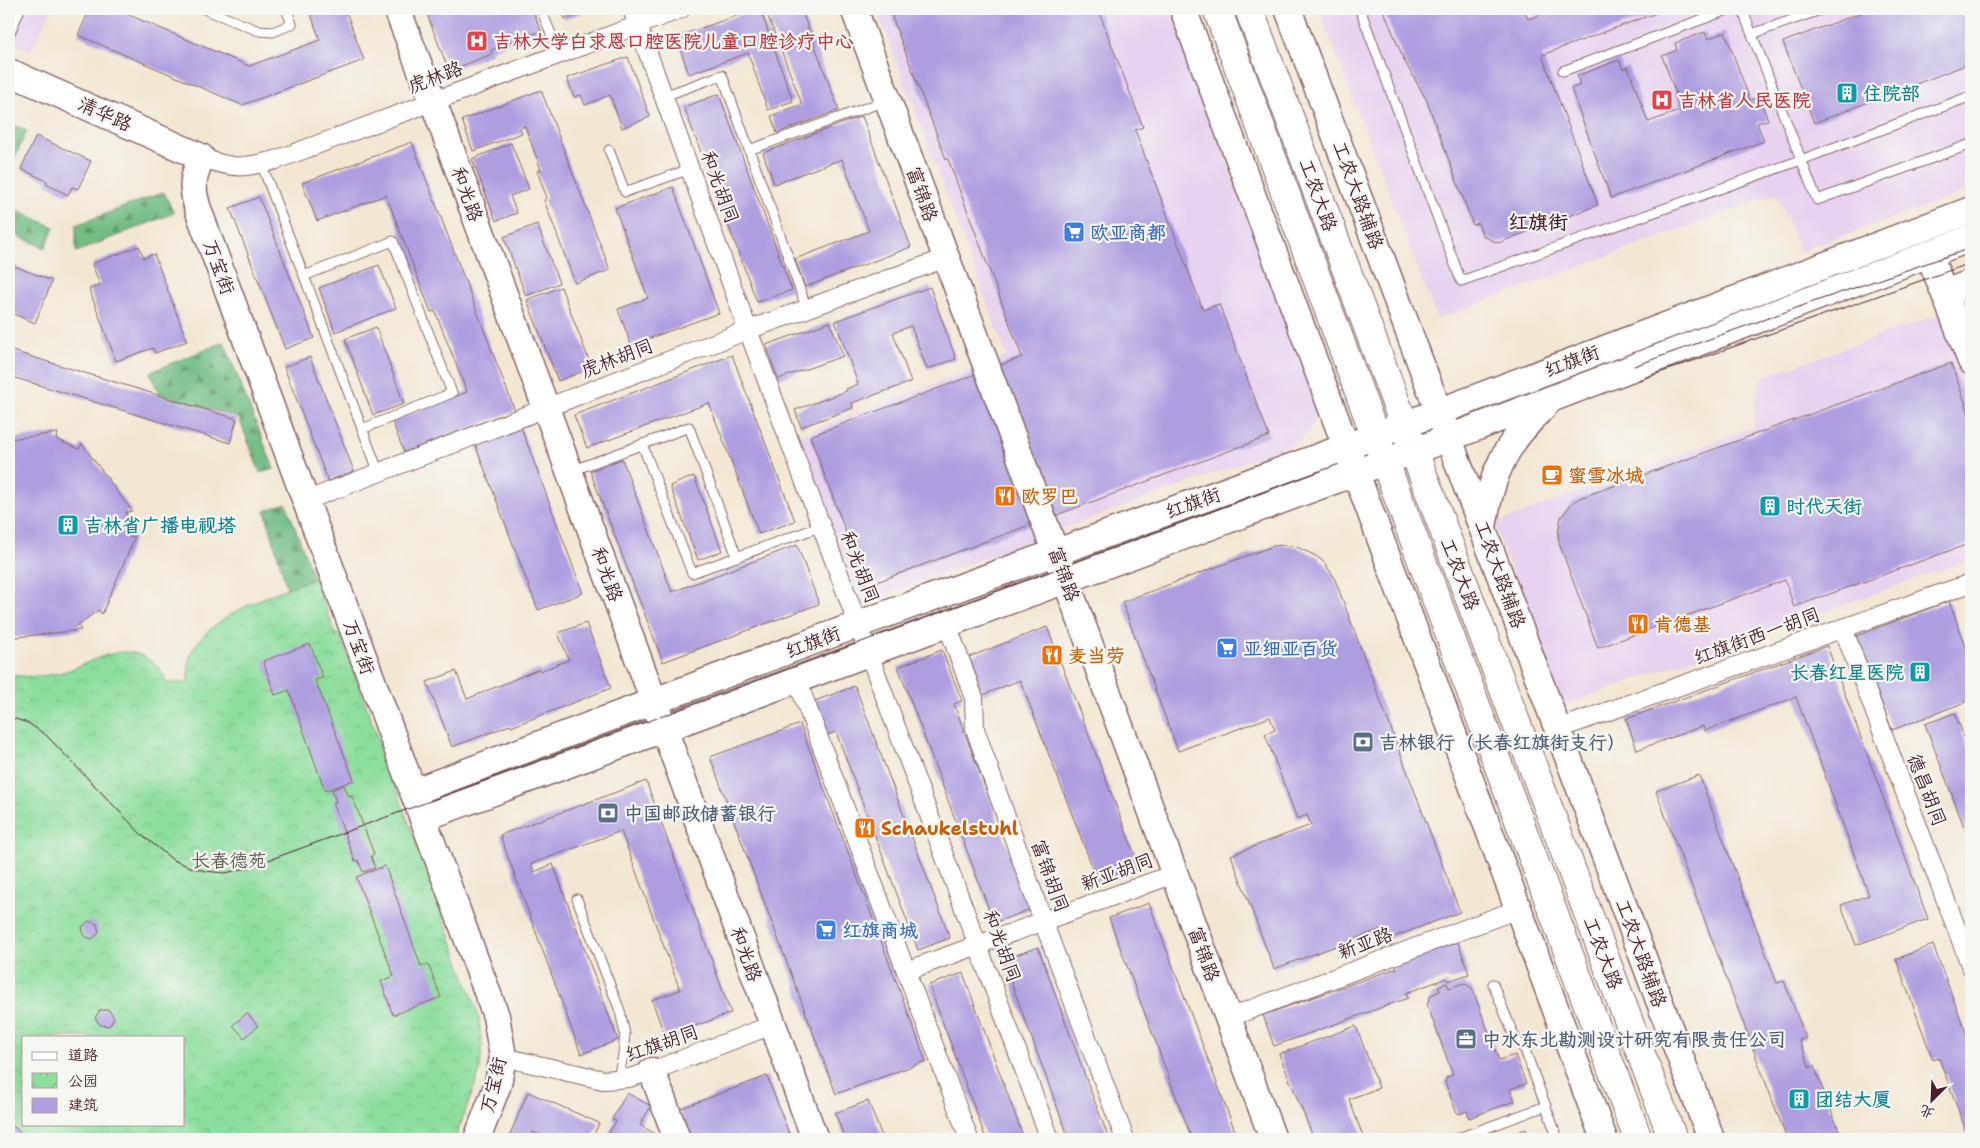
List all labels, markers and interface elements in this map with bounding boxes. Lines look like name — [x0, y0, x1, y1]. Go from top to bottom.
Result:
hospital icon: 吉林大学白求恩口腔医院儿童口腔诊疗中心 — [465, 29, 489, 53]
place label: 吉林大学白求恩口腔医院儿童口腔诊疗中心 — [493, 29, 854, 54]
street label: 虎林路 — [404, 55, 466, 99]
building icon: 住院部 — [1835, 81, 1859, 105]
place label: 住院部 — [1863, 81, 1920, 106]
hospital icon: 吉林省人民医院 — [1650, 88, 1674, 112]
place label: 吉林省人民医院 — [1678, 88, 1811, 113]
street label: 清华路 — [74, 91, 136, 137]
street label: 工农大路辅路 — [1327, 137, 1389, 253]
street label: 和光胡同 — [695, 147, 745, 227]
street label: 工农大路 — [1293, 155, 1343, 235]
street label: 和光路 — [446, 163, 488, 225]
street label: 富锦路 — [901, 163, 943, 225]
district label: 红旗街 — [1508, 209, 1568, 235]
supermarket icon: 欧亚商都 — [1062, 220, 1086, 244]
place label: 欧亚商都 — [1090, 220, 1166, 245]
street label: 万宝街 — [198, 236, 240, 298]
street label: 虎林胡同 — [577, 333, 657, 383]
street label: 红旗街 — [1541, 339, 1603, 383]
cafe icon: 蜜雪冰城 — [1540, 463, 1564, 487]
place label: 蜜雪冰城 — [1568, 463, 1644, 488]
street label: 红旗街 — [1162, 482, 1224, 524]
restaurant icon: 欧罗巴 — [993, 484, 1017, 508]
place label: 欧罗巴 — [1021, 484, 1078, 509]
building icon: 时代天街 — [1758, 494, 1782, 518]
place label: 时代天街 — [1786, 494, 1862, 519]
building icon: 吉林省广播电视塔 — [56, 513, 80, 537]
place label: 吉林省广播电视塔 — [84, 513, 236, 538]
street label: 工农大路辅路 — [1469, 516, 1531, 632]
street label: 和光胡同 — [835, 527, 885, 607]
street label: 工农大路 — [1435, 534, 1485, 614]
street label: 和光路 — [586, 543, 628, 605]
street label: 富锦路 — [1043, 543, 1085, 605]
street label: 红旗街西一胡同 — [1690, 602, 1824, 670]
restaurant icon: 肯德基 — [1626, 612, 1650, 636]
place label: 肯德基 — [1654, 612, 1711, 637]
street label: 万宝街 — [338, 616, 380, 678]
street label: 红旗街 — [782, 620, 844, 664]
supermarket icon: 亚细亚百货 — [1215, 636, 1239, 660]
place label: 亚细亚百货 — [1243, 636, 1338, 661]
restaurant icon: 麦当劳 — [1040, 643, 1064, 667]
place label: 麦当劳 — [1068, 643, 1125, 668]
place label: 长春红星医院 — [1790, 660, 1904, 685]
building icon: 长春红星医院 — [1908, 660, 1932, 684]
bank icon: 吉林银行（长春红旗街支行） — [1351, 730, 1375, 754]
place label: 吉林银行（长春红旗街支行） — [1379, 730, 1626, 755]
street label: 德昌胡同 — [1902, 750, 1952, 830]
bank icon: 中国邮政储蓄银行 — [596, 801, 620, 825]
place label: 中国邮政储蓄银行 — [624, 801, 776, 826]
restaurant icon: Schaukelstuhl — [853, 816, 877, 840]
place label: Schaukelstuhl — [881, 816, 1019, 841]
street label: 富锦胡同 — [1025, 836, 1075, 916]
street label: 新亚胡同 — [1077, 847, 1157, 897]
park label: 长春德苑 — [191, 848, 267, 873]
street label: 工农大路辅路 — [1610, 895, 1672, 1011]
street label: 和光胡同 — [977, 906, 1027, 986]
street label: 工农大路 — [1578, 913, 1628, 993]
supermarket icon: 红旗商城 — [814, 918, 838, 942]
place label: 红旗商城 — [842, 918, 918, 943]
street label: 新亚路 — [1334, 921, 1396, 965]
street label: 和光路 — [725, 923, 767, 985]
street label: 富锦路 — [1183, 923, 1225, 985]
street label: 红旗胡同 — [622, 1019, 702, 1067]
office icon: 中水东北勘测设计研究有限责任公司 — [1454, 1027, 1478, 1051]
place label: 中水东北勘测设计研究有限责任公司 — [1482, 1027, 1786, 1052]
legend — [22, 1036, 185, 1126]
text: 道路 — [68, 1045, 98, 1065]
street label: 万宝街 — [474, 1054, 512, 1116]
text: 公园 — [68, 1071, 98, 1091]
north arrow — [1908, 1076, 1958, 1126]
building icon: 团结大厦 — [1787, 1087, 1811, 1111]
place label: 团结大厦 — [1815, 1087, 1891, 1112]
text: 建筑 — [68, 1095, 98, 1115]
text: 北 — [1917, 1101, 1937, 1123]

